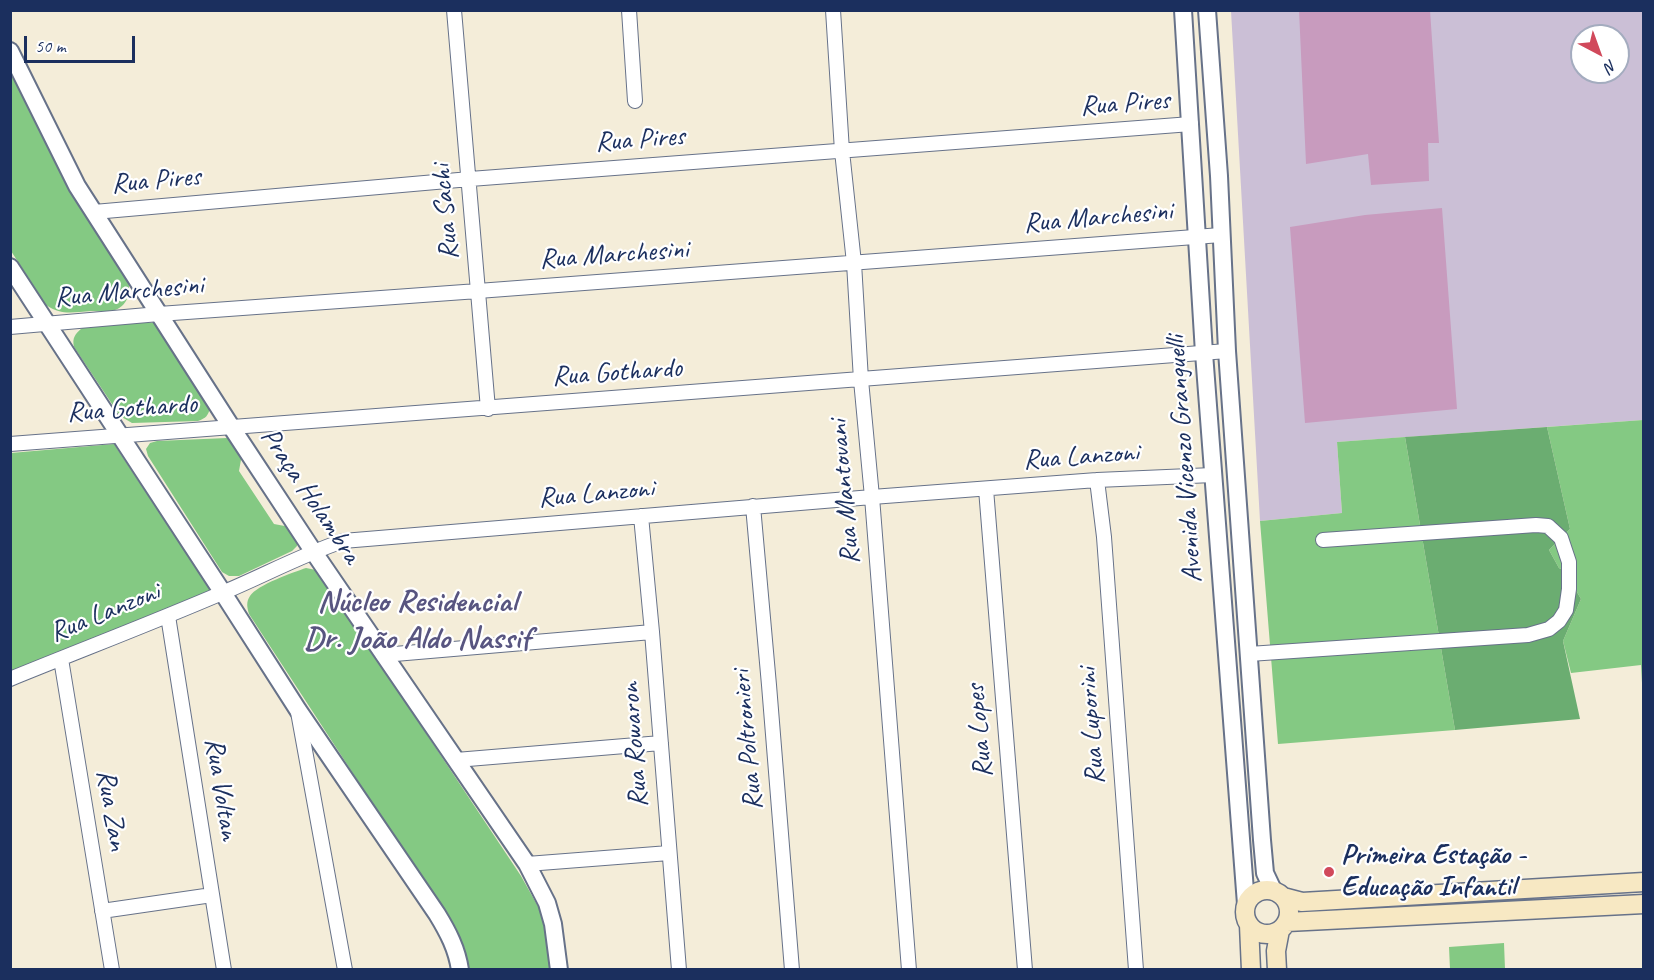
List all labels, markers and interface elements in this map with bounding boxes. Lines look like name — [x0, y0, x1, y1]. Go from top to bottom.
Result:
scale bar — [27, 24, 138, 62]
north arrow — [1570, 24, 1630, 84]
text: 50 m — [35, 35, 66, 57]
text: N — [1600, 55, 1621, 77]
street label: Rua Pires — [1079, 84, 1171, 124]
street label: Rua Pires — [594, 120, 686, 160]
street label: Rua Pires — [110, 160, 202, 202]
street label: Rua Sachi — [425, 163, 467, 261]
street label: Rua Marchesini — [1022, 195, 1174, 241]
street label: Rua Marchesini — [538, 233, 690, 277]
street label: Rua Marchesini — [53, 269, 205, 315]
street label: Avenida Vicenzo Granguelli — [1160, 334, 1210, 584]
street label: Rua Gothardo — [551, 352, 683, 394]
street label: Rua Gothardo — [66, 388, 198, 430]
street label: Rua Mantovani — [822, 418, 868, 566]
street label: Praça Holambra — [252, 422, 368, 570]
street label: Rua Lanzoni — [1022, 436, 1140, 478]
street label: Rua Lanzoni — [537, 472, 655, 516]
street label: Rua Lanzoni — [45, 576, 165, 650]
district label: Núcleo Residencial Dr. João Aldo Nassif — [304, 584, 530, 659]
street label: Rua Luporini — [1071, 666, 1113, 786]
street label: Rua Poltronieri — [725, 668, 771, 812]
street label: Rua Rowaron — [614, 681, 656, 809]
street label: Rua Lopes — [959, 683, 1001, 779]
street label: Rua Voltan — [196, 735, 246, 843]
street label: Rua Zan — [88, 767, 134, 853]
place label: Primeira Estação - Educação Infantil — [1341, 839, 1526, 905]
marker: Primeira Estação - Educação Infantil — [1322, 865, 1336, 879]

